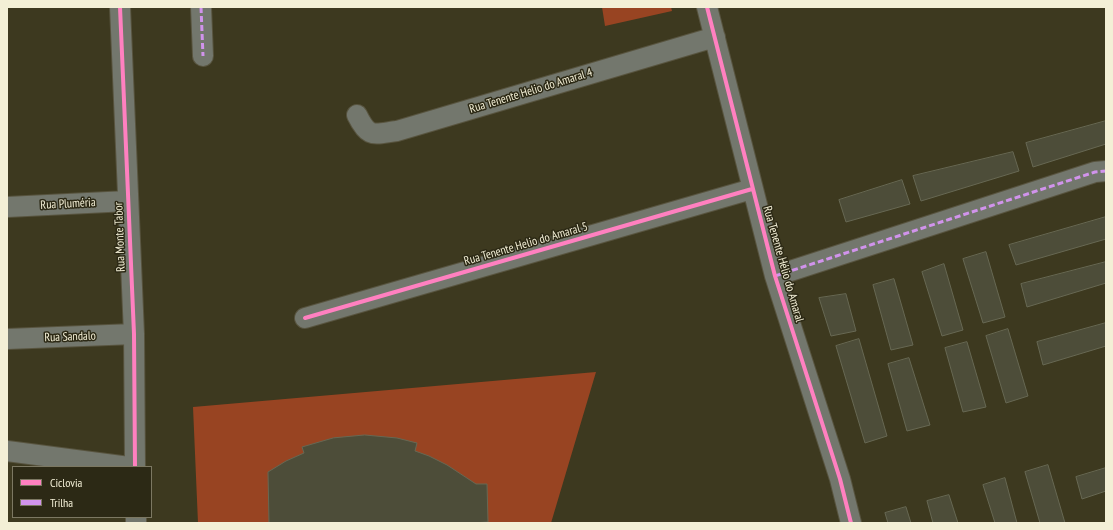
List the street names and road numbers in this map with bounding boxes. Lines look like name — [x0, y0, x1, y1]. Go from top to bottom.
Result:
street label: Rua Tenente Helio do Amaral 4 — [468, 65, 594, 117]
street label: Rua Pluméria — [40, 195, 96, 213]
street label: Rua Monte Tabor — [112, 202, 128, 272]
street label: Rua Tenente Hélio do Amaral — [760, 204, 806, 324]
street label: Rua Tenente Helio do Amaral 5 — [462, 219, 590, 269]
street label: Rua Sandalo — [44, 329, 96, 345]

